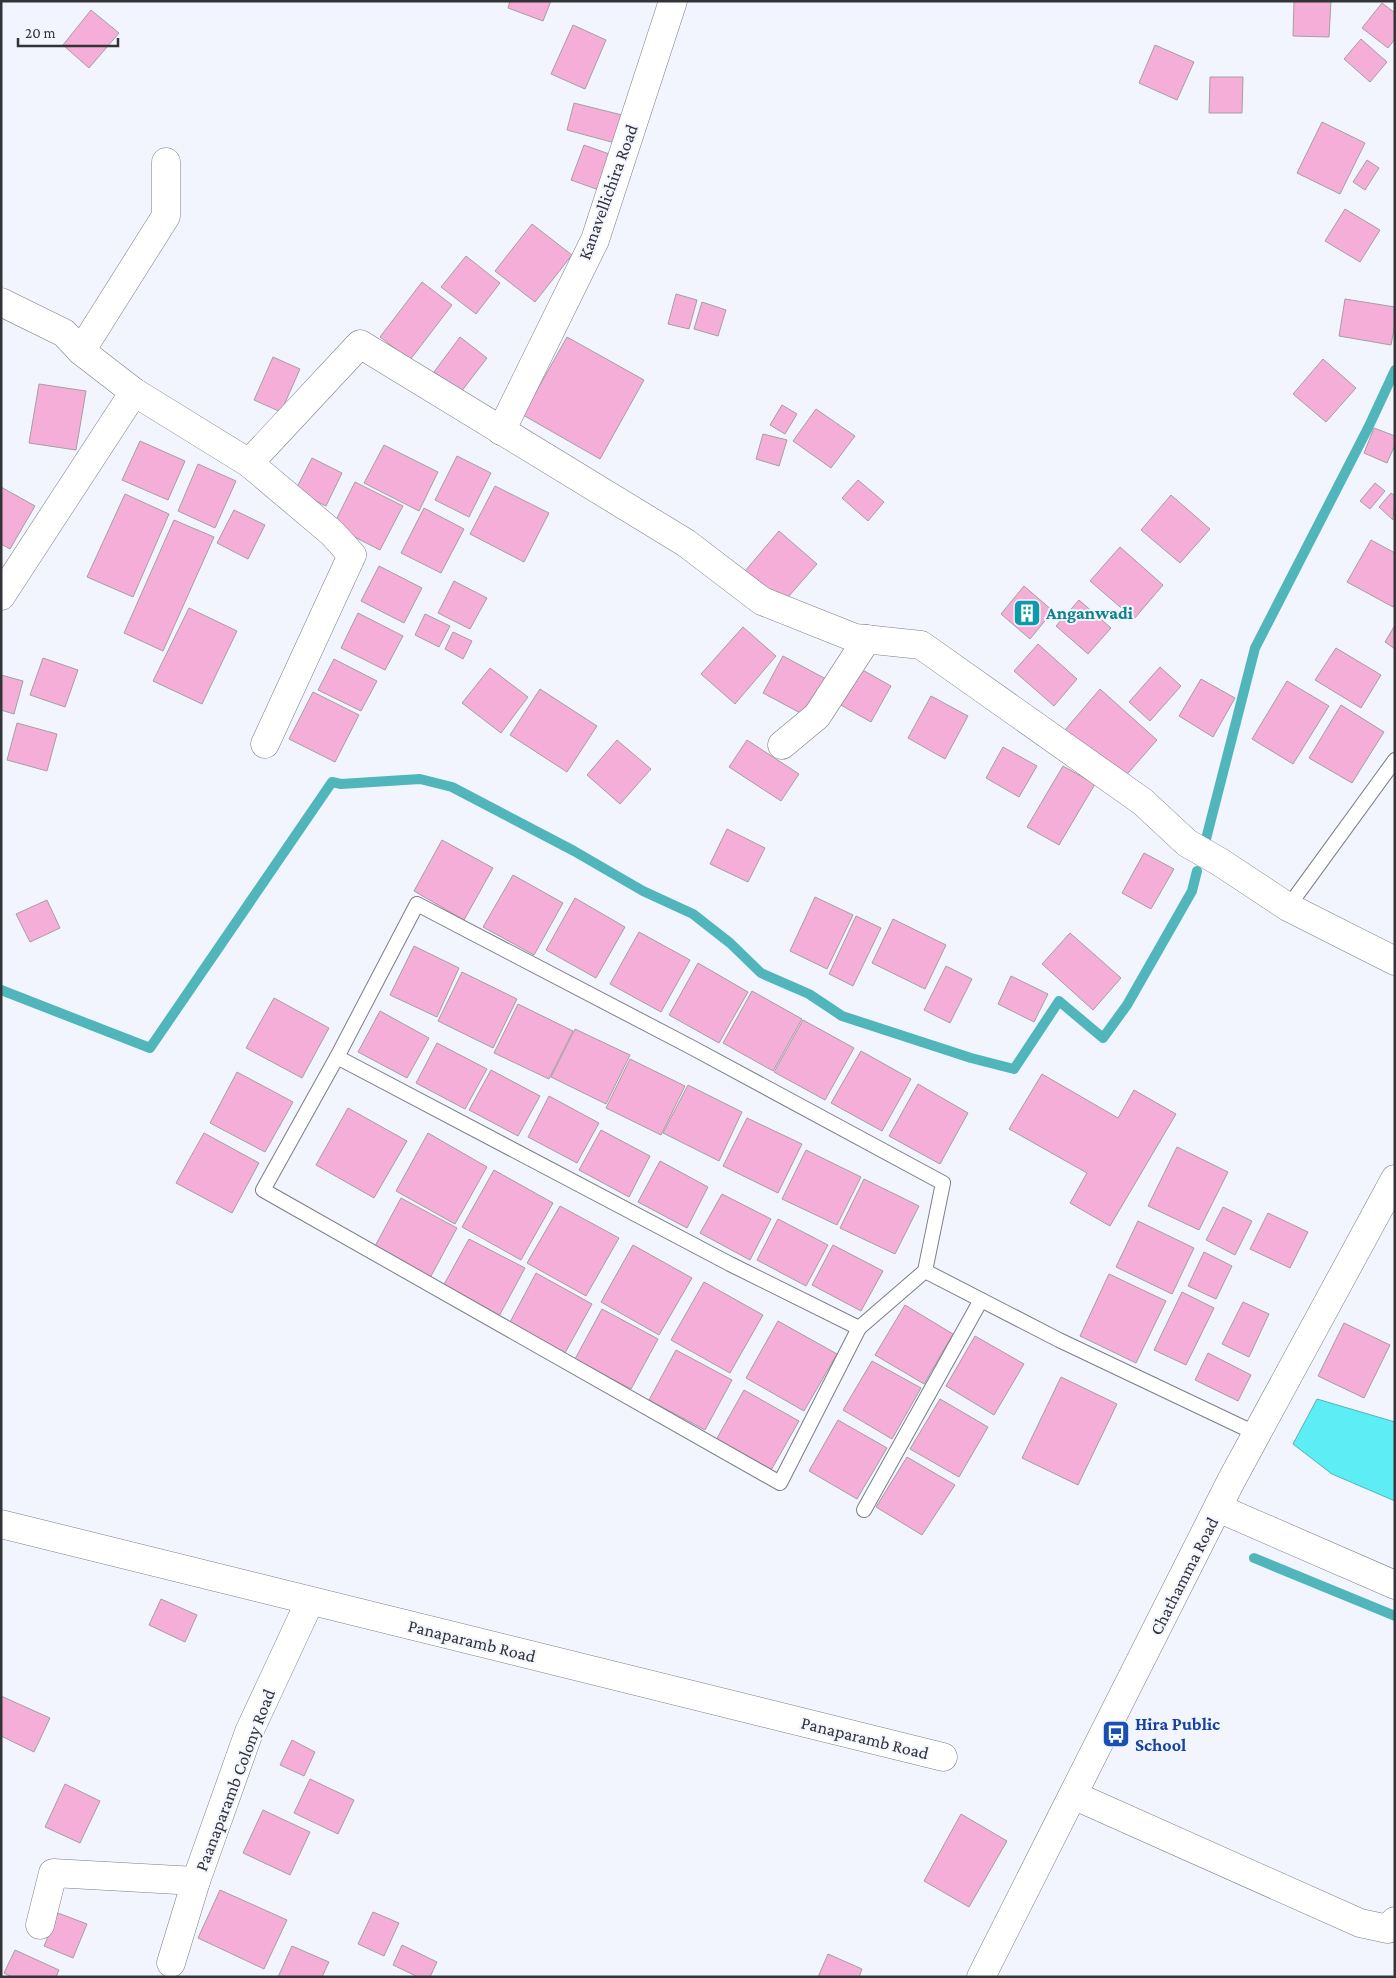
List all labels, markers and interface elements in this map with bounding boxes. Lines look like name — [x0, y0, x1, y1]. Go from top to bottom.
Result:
scale bar — [18, 15, 118, 47]
text: 20 m — [25, 25, 56, 41]
street label: Kanavellichira Road — [574, 121, 642, 262]
building icon: Anganwadi — [1012, 598, 1042, 628]
place label: Anganwadi — [1045, 603, 1134, 623]
street label: Chathamma Road — [1146, 1513, 1223, 1638]
street label: Panaparamb Road — [406, 1615, 538, 1667]
street label: Paanaparamb Colony Road — [191, 1686, 279, 1874]
street label: Panaparamb Road — [799, 1712, 931, 1764]
place label: Hira Public School — [1135, 1714, 1220, 1755]
bus stop icon: Hira Public School — [1101, 1719, 1131, 1749]

